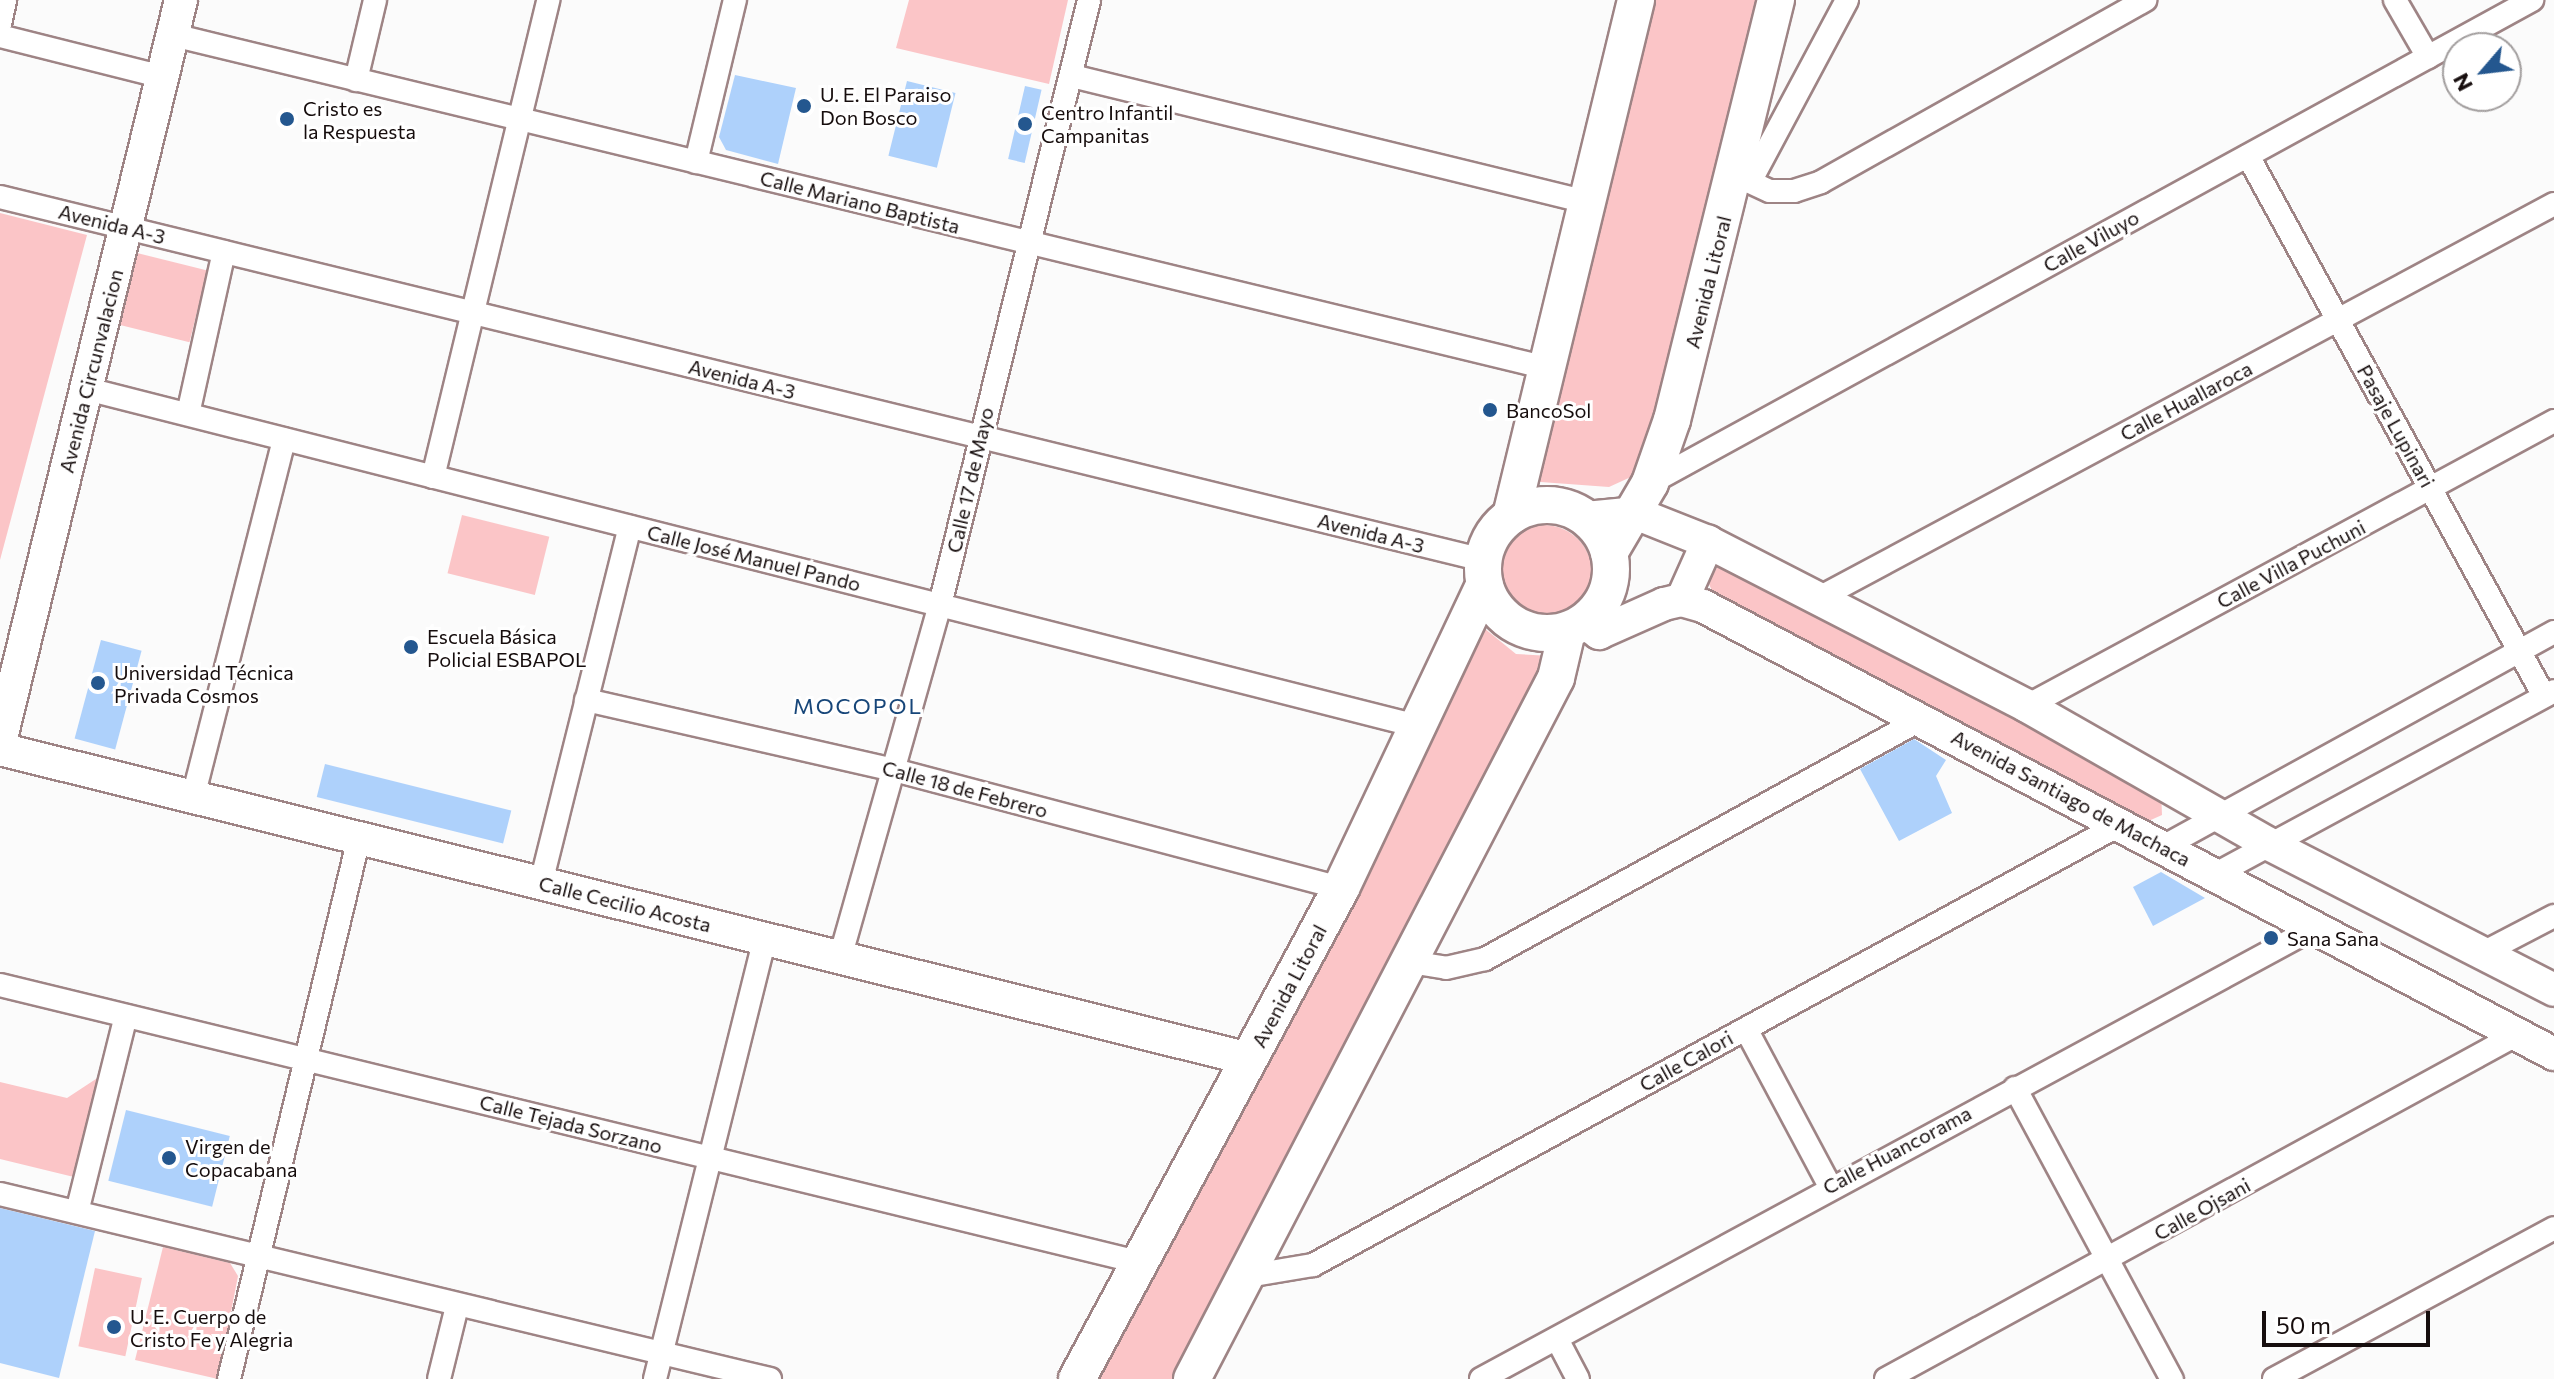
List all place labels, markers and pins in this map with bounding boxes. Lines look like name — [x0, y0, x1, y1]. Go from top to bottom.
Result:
place label: U. E. El Paraiso Don Bosco — [820, 82, 951, 129]
place label: Cristo es la Respuesta — [303, 96, 416, 143]
marker: U. E. El Paraiso Don Bosco — [795, 97, 813, 115]
place label: Centro Infantil Campanitas — [1041, 100, 1173, 147]
marker: Cristo es la Respuesta — [278, 110, 296, 128]
marker: Centro Infantil Campanitas — [1016, 115, 1034, 133]
place label: BancoSol — [1506, 398, 1591, 422]
marker: BancoSol — [1481, 401, 1499, 419]
place label: Escuela Básica Policial ESBAPOL — [427, 624, 586, 671]
marker: Escuela Básica Policial ESBAPOL — [402, 638, 420, 656]
place label: Universidad Técnica Privada Cosmos — [114, 660, 294, 707]
marker: Universidad Técnica Privada Cosmos — [89, 674, 107, 692]
place label: Sana Sana — [2287, 926, 2379, 950]
marker: Sana Sana — [2262, 929, 2280, 947]
place label: Virgen de Copacabana — [185, 1134, 297, 1181]
marker: Virgen de Copacabana — [160, 1149, 178, 1167]
place label: U. E. Cuerpo de Cristo Fe y Alegria — [130, 1304, 293, 1351]
marker: U. E. Cuerpo de Cristo Fe y Alegria — [105, 1318, 123, 1336]

